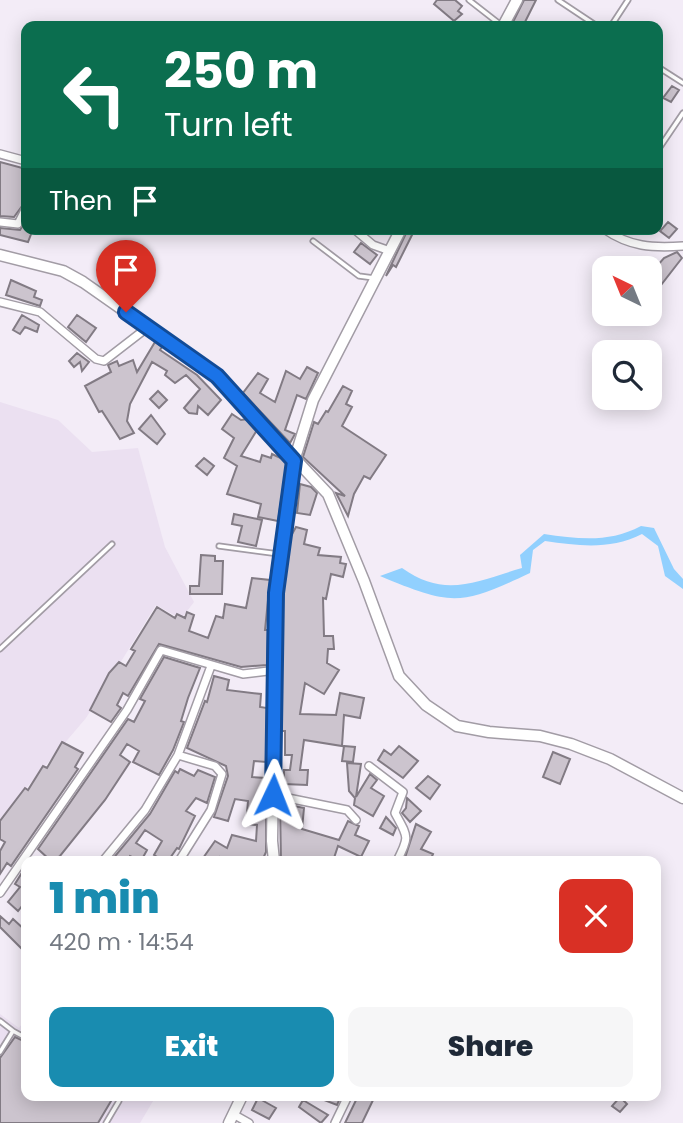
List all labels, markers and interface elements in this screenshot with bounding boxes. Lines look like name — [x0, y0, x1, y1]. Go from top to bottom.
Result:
text: 250 m — [164, 37, 318, 105]
icon: left — [49, 49, 140, 140]
text: Turn left — [164, 102, 293, 147]
icon: arrive — [126, 182, 164, 220]
text: Then — [49, 183, 112, 219]
pin — [96, 240, 156, 312]
icon: arrive — [107, 251, 145, 289]
north arrow — [592, 256, 662, 326]
map controls — [592, 256, 662, 410]
button: search — [592, 340, 662, 410]
position arrow — [236, 758, 310, 832]
text: 1 min — [49, 869, 160, 928]
button: close — [559, 879, 633, 953]
text: 420 m · 14:54 — [49, 926, 194, 958]
button: Exit — [49, 1007, 334, 1087]
button: Share — [348, 1007, 633, 1087]

